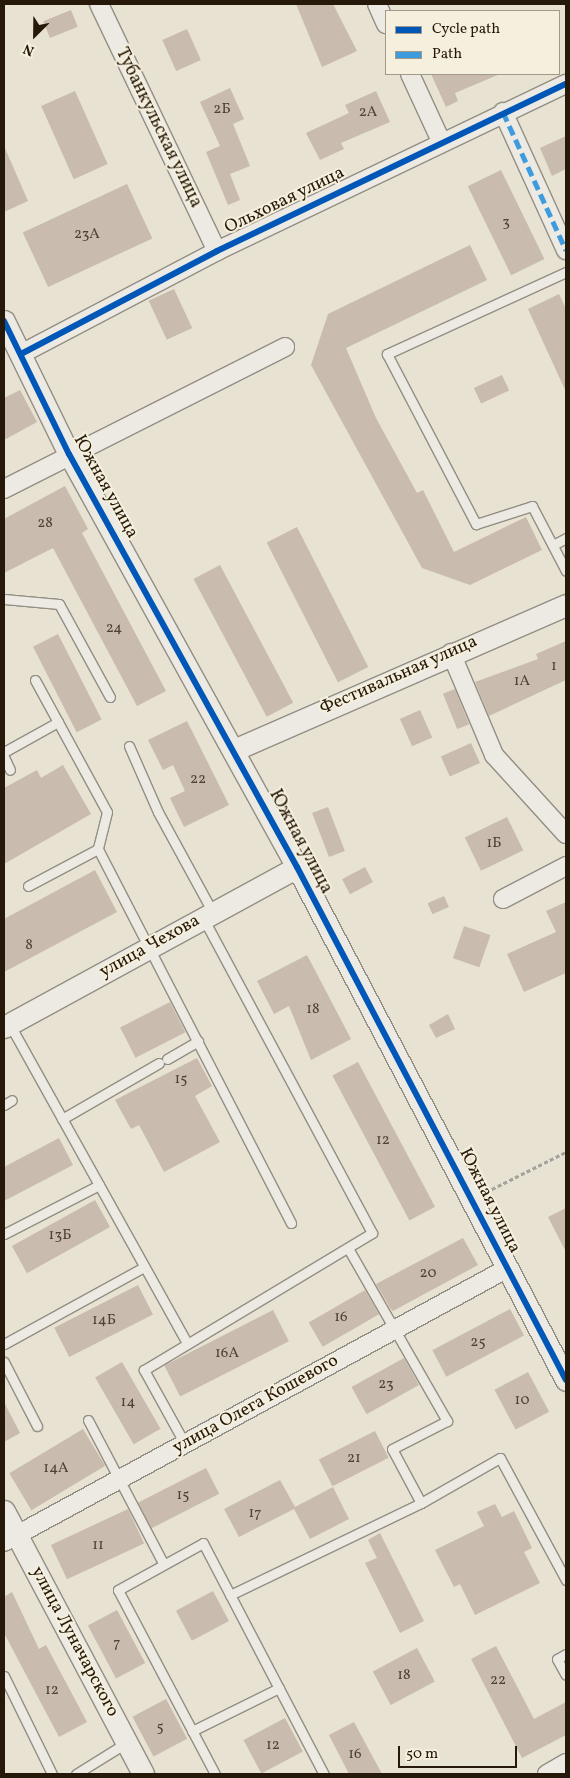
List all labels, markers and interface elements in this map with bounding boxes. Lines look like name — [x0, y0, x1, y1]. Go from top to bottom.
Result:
north arrow — [10, 10, 60, 60]
legend — [385, 10, 560, 75]
text: Cycle path — [432, 19, 500, 40]
text: N — [21, 39, 37, 60]
street label: Тубанкульская улица — [110, 44, 206, 212]
text: Path — [432, 44, 462, 65]
house number: 2Б — [213, 101, 231, 119]
house number: 2А — [359, 104, 377, 122]
street label: Ольховая улица — [221, 163, 349, 239]
house number: 3 — [502, 214, 510, 232]
house number: 23А — [74, 226, 100, 244]
street label: Южная улица — [68, 431, 142, 543]
house number: 28 — [37, 515, 53, 533]
house number: 24 — [106, 620, 122, 638]
street label: Фестивальная улица — [317, 631, 481, 721]
house number: 1 — [551, 658, 557, 676]
house number: 1А — [514, 673, 530, 691]
house number: 22 — [190, 771, 206, 789]
street label: Южная улица — [263, 786, 337, 898]
house number: 1Б — [486, 835, 502, 853]
street label: улица Чехова — [96, 911, 204, 983]
house number: 8 — [25, 937, 33, 955]
house number: 18 — [306, 1001, 320, 1019]
house number: 15 — [174, 1071, 188, 1089]
house number: 12 — [376, 1132, 390, 1150]
street label: Южная улица — [453, 1145, 525, 1257]
house number: 13Б — [49, 1227, 71, 1245]
house number: 20 — [420, 1265, 436, 1283]
house number: 16 — [334, 1309, 348, 1327]
house number: 14Б — [92, 1312, 116, 1330]
house number: 25 — [470, 1334, 486, 1352]
house number: 16А — [215, 1345, 239, 1363]
street label: улица Олега Кошевого — [169, 1350, 343, 1460]
house number: 23 — [378, 1376, 394, 1394]
house number: 10 — [515, 1392, 529, 1410]
house number: 14 — [121, 1394, 135, 1412]
house number: 21 — [347, 1450, 361, 1468]
house number: 14А — [43, 1460, 69, 1478]
house number: 15 — [176, 1487, 190, 1505]
house number: 17 — [248, 1505, 262, 1523]
house number: 11 — [92, 1537, 104, 1555]
street label: улица Луначарского — [25, 1563, 123, 1721]
house number: 7 — [113, 1635, 121, 1653]
house number: 18 — [397, 1667, 411, 1685]
house number: 22 — [490, 1672, 506, 1690]
house number: 12 — [45, 1682, 59, 1700]
house number: 5 — [156, 1719, 164, 1737]
scale bar — [400, 1736, 519, 1768]
house number: 12 — [266, 1737, 280, 1755]
text: 50 m — [406, 1744, 438, 1765]
house number: 16 — [348, 1746, 362, 1764]

